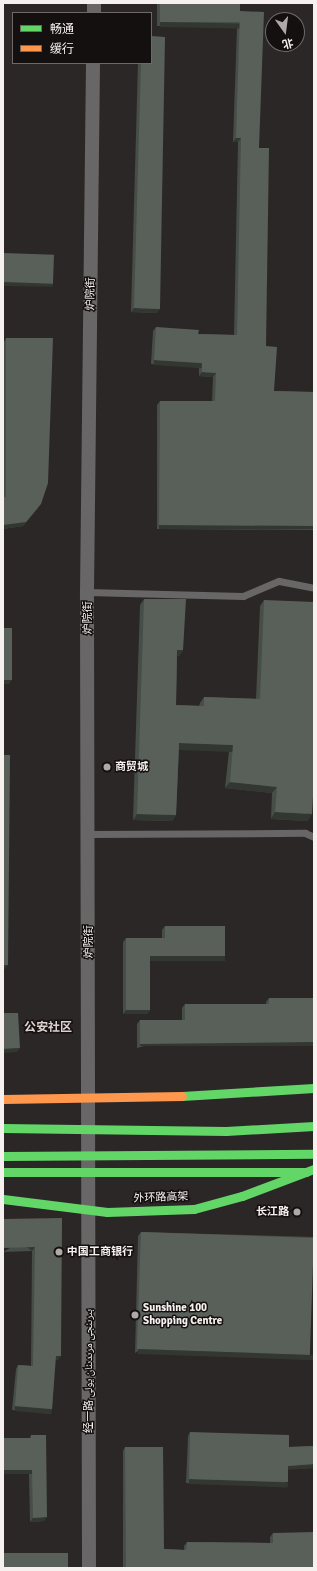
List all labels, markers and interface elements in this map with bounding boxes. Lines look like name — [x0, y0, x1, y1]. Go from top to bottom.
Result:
legend — [12, 12, 152, 64]
north arrow — [265, 12, 305, 52]
text: 畅通 — [50, 22, 74, 37]
text: 北 — [281, 36, 295, 51]
text: 缓行 — [50, 42, 74, 57]
street label: 炉院街 — [84, 277, 98, 311]
street label: 炉院街 — [81, 602, 95, 634]
place label: 商贸城 — [115, 760, 148, 774]
marker: 商贸城 — [102, 762, 112, 772]
street label: 炉院街 — [82, 926, 96, 958]
district label: 公安社区 — [24, 1021, 72, 1035]
street label: 外环路高架 — [133, 1190, 189, 1206]
place label: 长江路 — [256, 1205, 289, 1219]
marker: 长江路 — [292, 1207, 302, 1217]
place label: 中国工商银行 — [67, 1245, 133, 1259]
marker: 中国工商银行 — [54, 1247, 64, 1257]
place label: Sunshine 100 Shopping Centre — [143, 1302, 222, 1328]
street label: 经一路 بىرىنجى مرىدىئان يولى — [82, 1309, 96, 1433]
marker: Sunshine 100 Shopping Centre — [130, 1310, 140, 1320]

